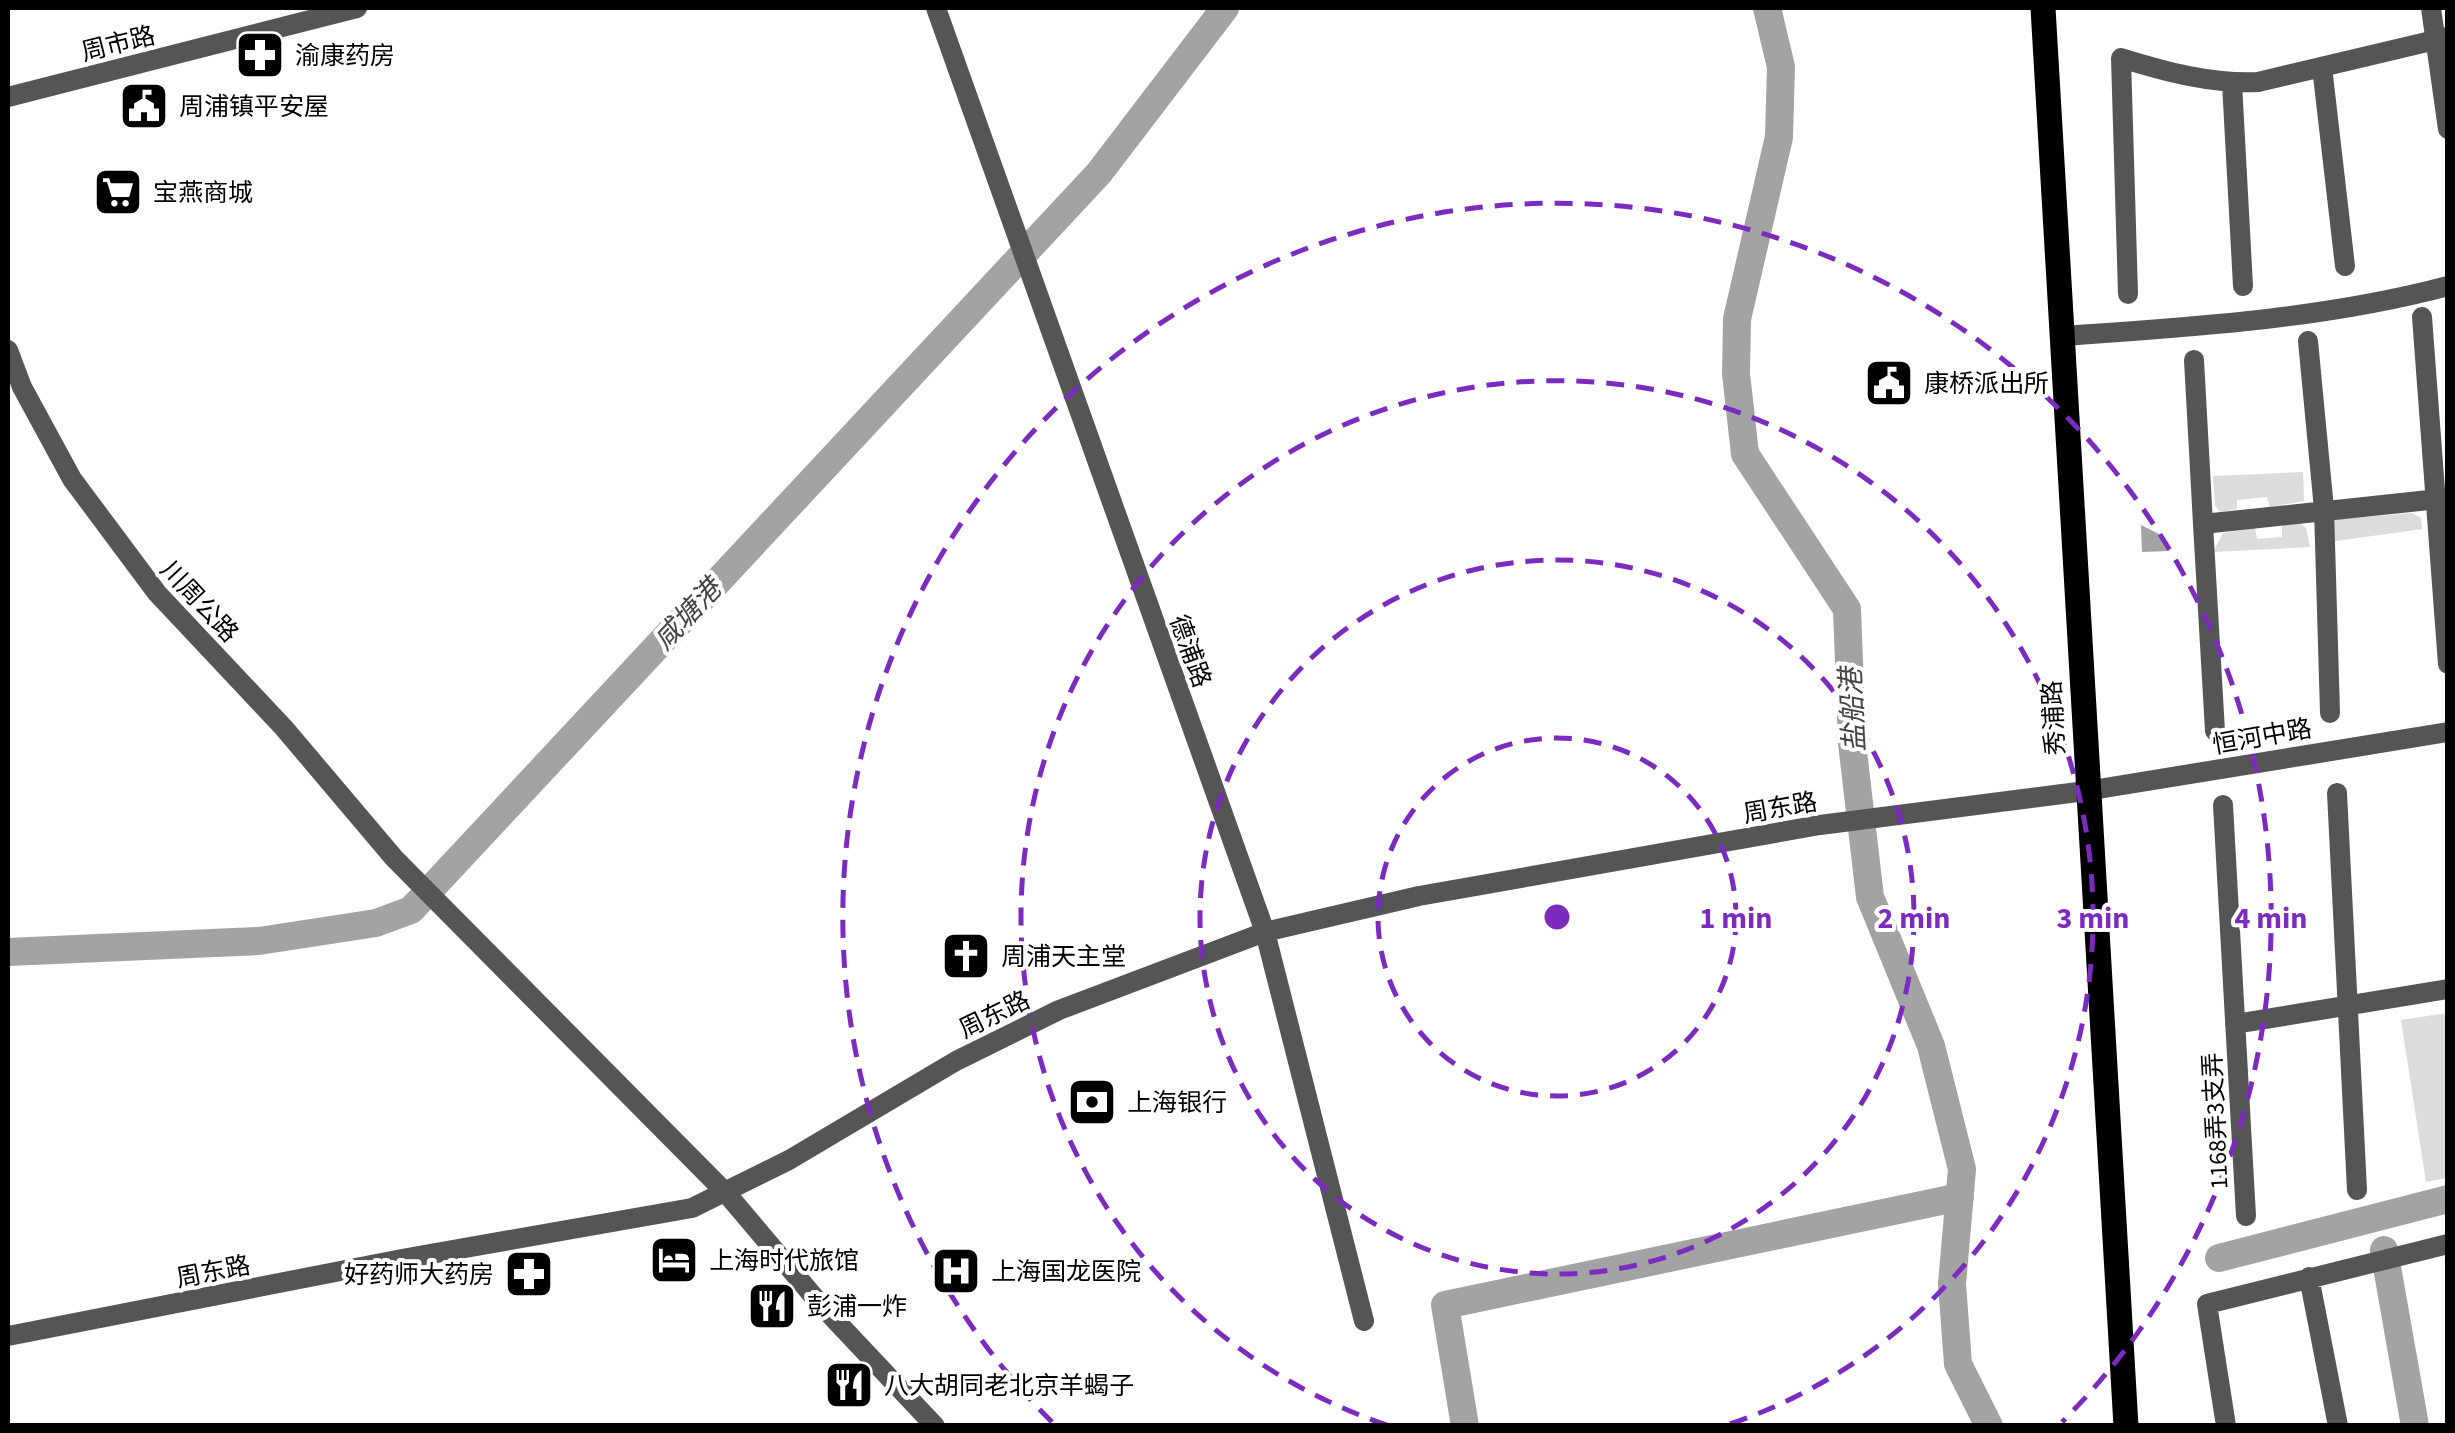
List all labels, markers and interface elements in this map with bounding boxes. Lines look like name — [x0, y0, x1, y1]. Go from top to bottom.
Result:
street label: 周市路 — [77, 17, 159, 71]
pharmacy icon: 渝康药房 — [234, 29, 286, 81]
place label: 渝康药房 — [295, 38, 395, 74]
public building icon: 周浦镇平安屋 — [118, 80, 170, 132]
place label: 周浦镇平安屋 — [179, 89, 329, 125]
supermarket icon: 宝燕商城 — [92, 166, 144, 218]
place label: 宝燕商城 — [153, 175, 253, 211]
public building icon: 康桥派出所 — [1863, 357, 1915, 409]
place label: 康桥派出所 — [1924, 366, 2049, 402]
street label: 川周公路 — [152, 553, 247, 651]
water label: 咸塘港 — [644, 567, 734, 659]
street label: 德浦路 — [1160, 610, 1220, 693]
water label: 盐船港 — [1831, 663, 1875, 753]
street label: 秀浦路 — [2034, 680, 2074, 756]
street label: 恒河中路 — [2210, 711, 2315, 763]
street label: 周东路 — [1740, 784, 1820, 832]
text: 1 min — [1700, 897, 1773, 940]
text: 2 min — [1878, 897, 1951, 940]
text: 3 min — [2057, 897, 2130, 940]
text: 4 min — [2235, 897, 2308, 940]
centre of rings — [1539, 899, 1575, 935]
church icon: 周浦天主堂 — [940, 930, 992, 982]
place label: 周浦天主堂 — [1001, 939, 1126, 975]
street label: 周东路 — [953, 982, 1036, 1048]
street label: 1168弄3支弄 — [2194, 1052, 2238, 1190]
bank icon: 上海银行 — [1066, 1076, 1118, 1128]
place label: 上海银行 — [1127, 1085, 1227, 1121]
hotel icon: 上海时代旅馆 — [648, 1234, 700, 1286]
place label: 上海时代旅馆 — [709, 1243, 859, 1279]
hospital icon: 上海国龙医院 — [930, 1245, 982, 1297]
street label: 周东路 — [173, 1247, 253, 1297]
pharmacy icon: 好药师大药房 — [503, 1248, 555, 1300]
place label: 上海国龙医院 — [991, 1254, 1141, 1290]
place label: 好药师大药房 — [344, 1257, 494, 1293]
restaurant icon: 彭浦一炸 — [746, 1280, 798, 1332]
place label: 彭浦一炸 — [807, 1289, 907, 1325]
restaurant icon: 八大胡同老北京羊蝎子 — [823, 1359, 875, 1411]
place label: 八大胡同老北京羊蝎子 — [884, 1368, 1134, 1404]

